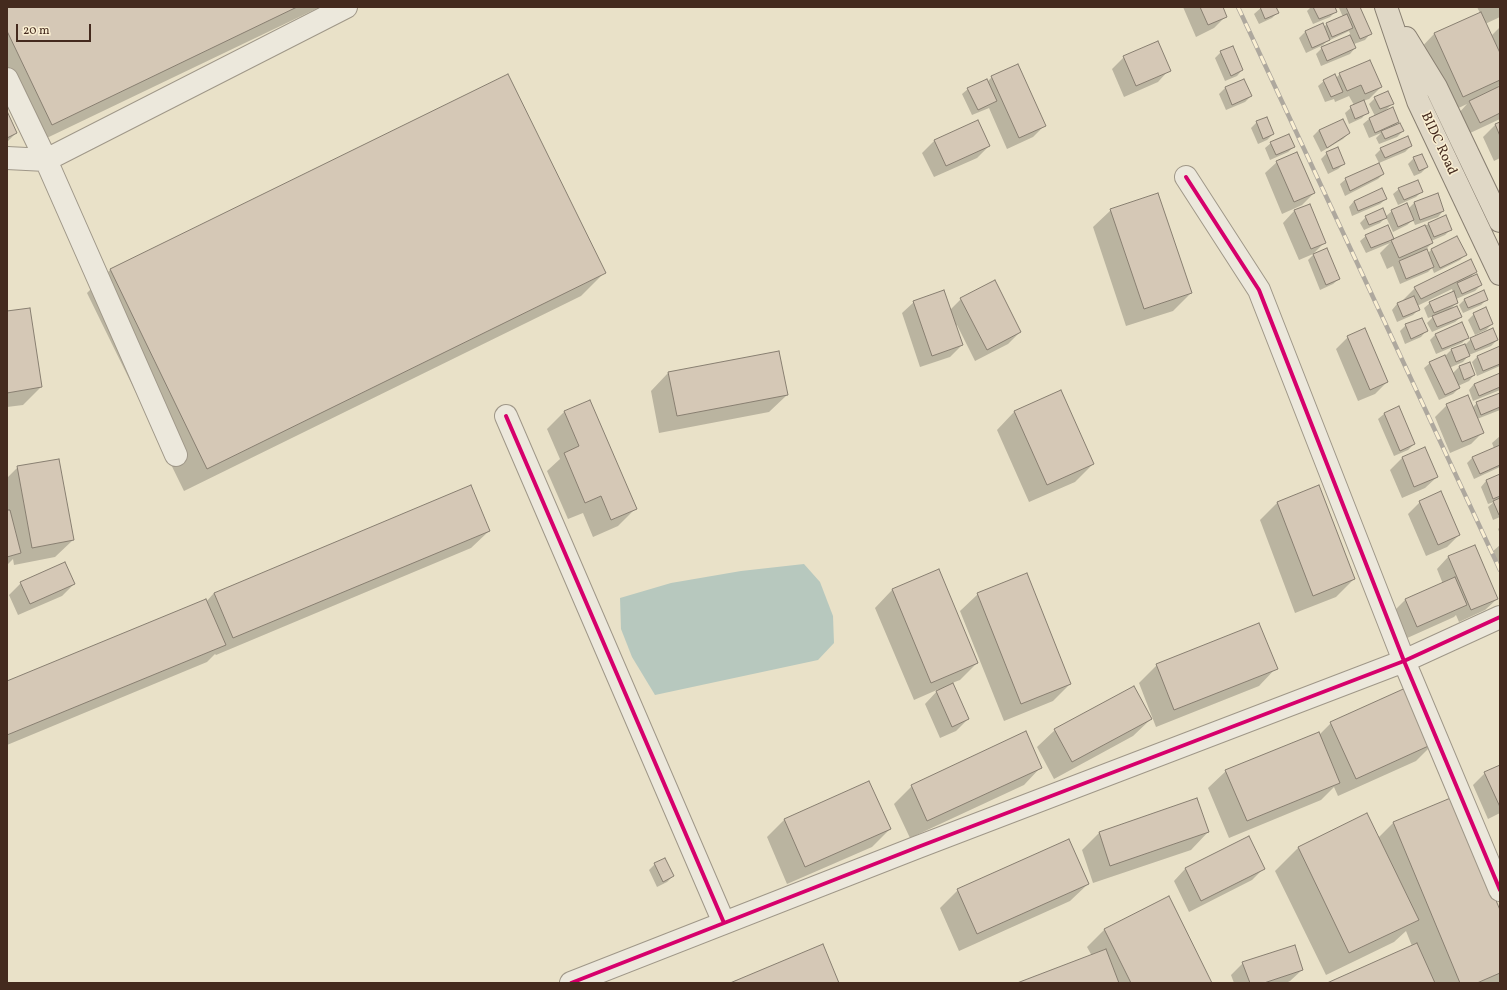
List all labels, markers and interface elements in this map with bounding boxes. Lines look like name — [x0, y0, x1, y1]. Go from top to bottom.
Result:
scale bar — [18, 16, 93, 42]
text: 20 m — [23, 23, 50, 39]
street label: BIDC Road — [1416, 110, 1460, 178]

